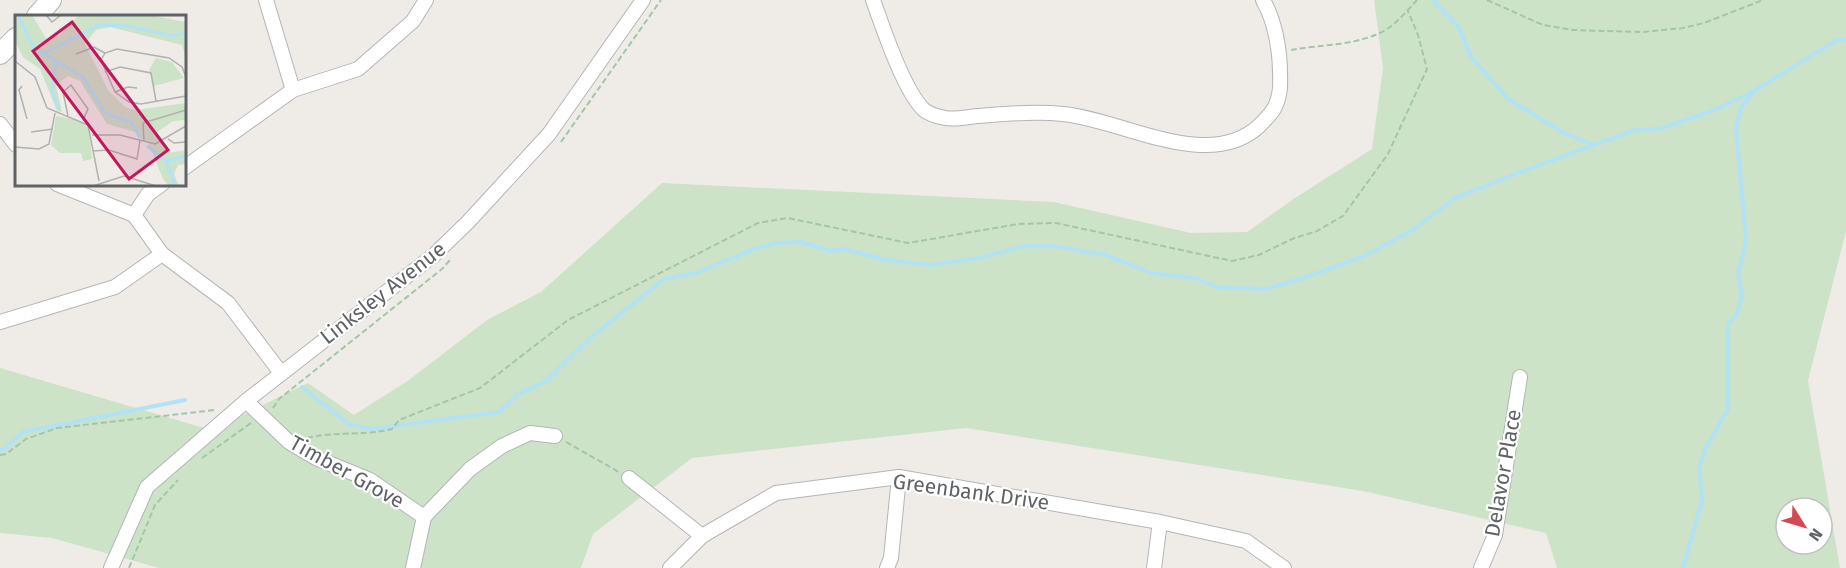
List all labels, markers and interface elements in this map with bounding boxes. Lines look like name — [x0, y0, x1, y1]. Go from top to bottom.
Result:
inset map — [15, 15, 186, 186]
street label: Linksley Avenue — [315, 236, 451, 350]
street label: Delavor Place — [1479, 407, 1527, 539]
street label: Timber Grove — [285, 430, 409, 514]
street label: Greenbank Drive — [891, 468, 1051, 516]
north arrow — [1774, 496, 1834, 556]
text: N — [1805, 525, 1826, 545]

